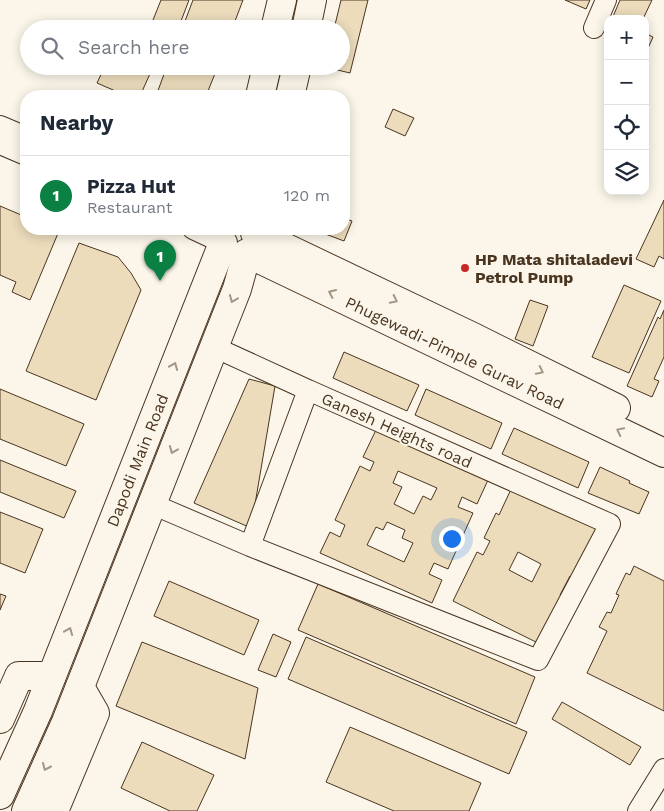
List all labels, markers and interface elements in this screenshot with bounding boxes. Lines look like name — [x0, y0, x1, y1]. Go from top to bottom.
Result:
map controls — [604, 15, 649, 195]
button: + — [604, 15, 649, 60]
search box — [20, 20, 350, 75]
icon: search — [38, 34, 66, 62]
text: Search here — [78, 36, 189, 59]
button: − — [604, 60, 649, 105]
button: locate — [604, 105, 649, 150]
text: Nearby — [40, 110, 113, 135]
button: layers — [604, 150, 649, 195]
text: Pizza Hut — [87, 175, 175, 198]
text: 1 — [53, 186, 59, 205]
text: 120 m — [284, 186, 330, 205]
text: Restaurant — [87, 198, 173, 217]
pin: 1 — [144, 240, 176, 281]
place label: HP Mata shitaladevi Petrol Pump — [475, 250, 633, 287]
marker: HP Mata shitaladevi Petrol Pump — [459, 262, 471, 274]
one-way arrow — [328, 288, 337, 299]
street label: Phugewadi-Pimple Gurav Road — [342, 293, 567, 414]
one-way arrow — [389, 293, 398, 304]
one-way arrow — [229, 294, 239, 303]
one-way arrow — [168, 362, 178, 371]
one-way arrow — [535, 365, 544, 375]
street label: Ganesh Heights road — [319, 389, 475, 472]
street label: Dapodi Main Road — [103, 391, 172, 530]
one-way arrow — [616, 427, 625, 438]
one-way arrow — [169, 445, 179, 454]
your location — [439, 526, 465, 552]
one-way arrow — [63, 627, 73, 636]
one-way arrow — [41, 762, 52, 771]

